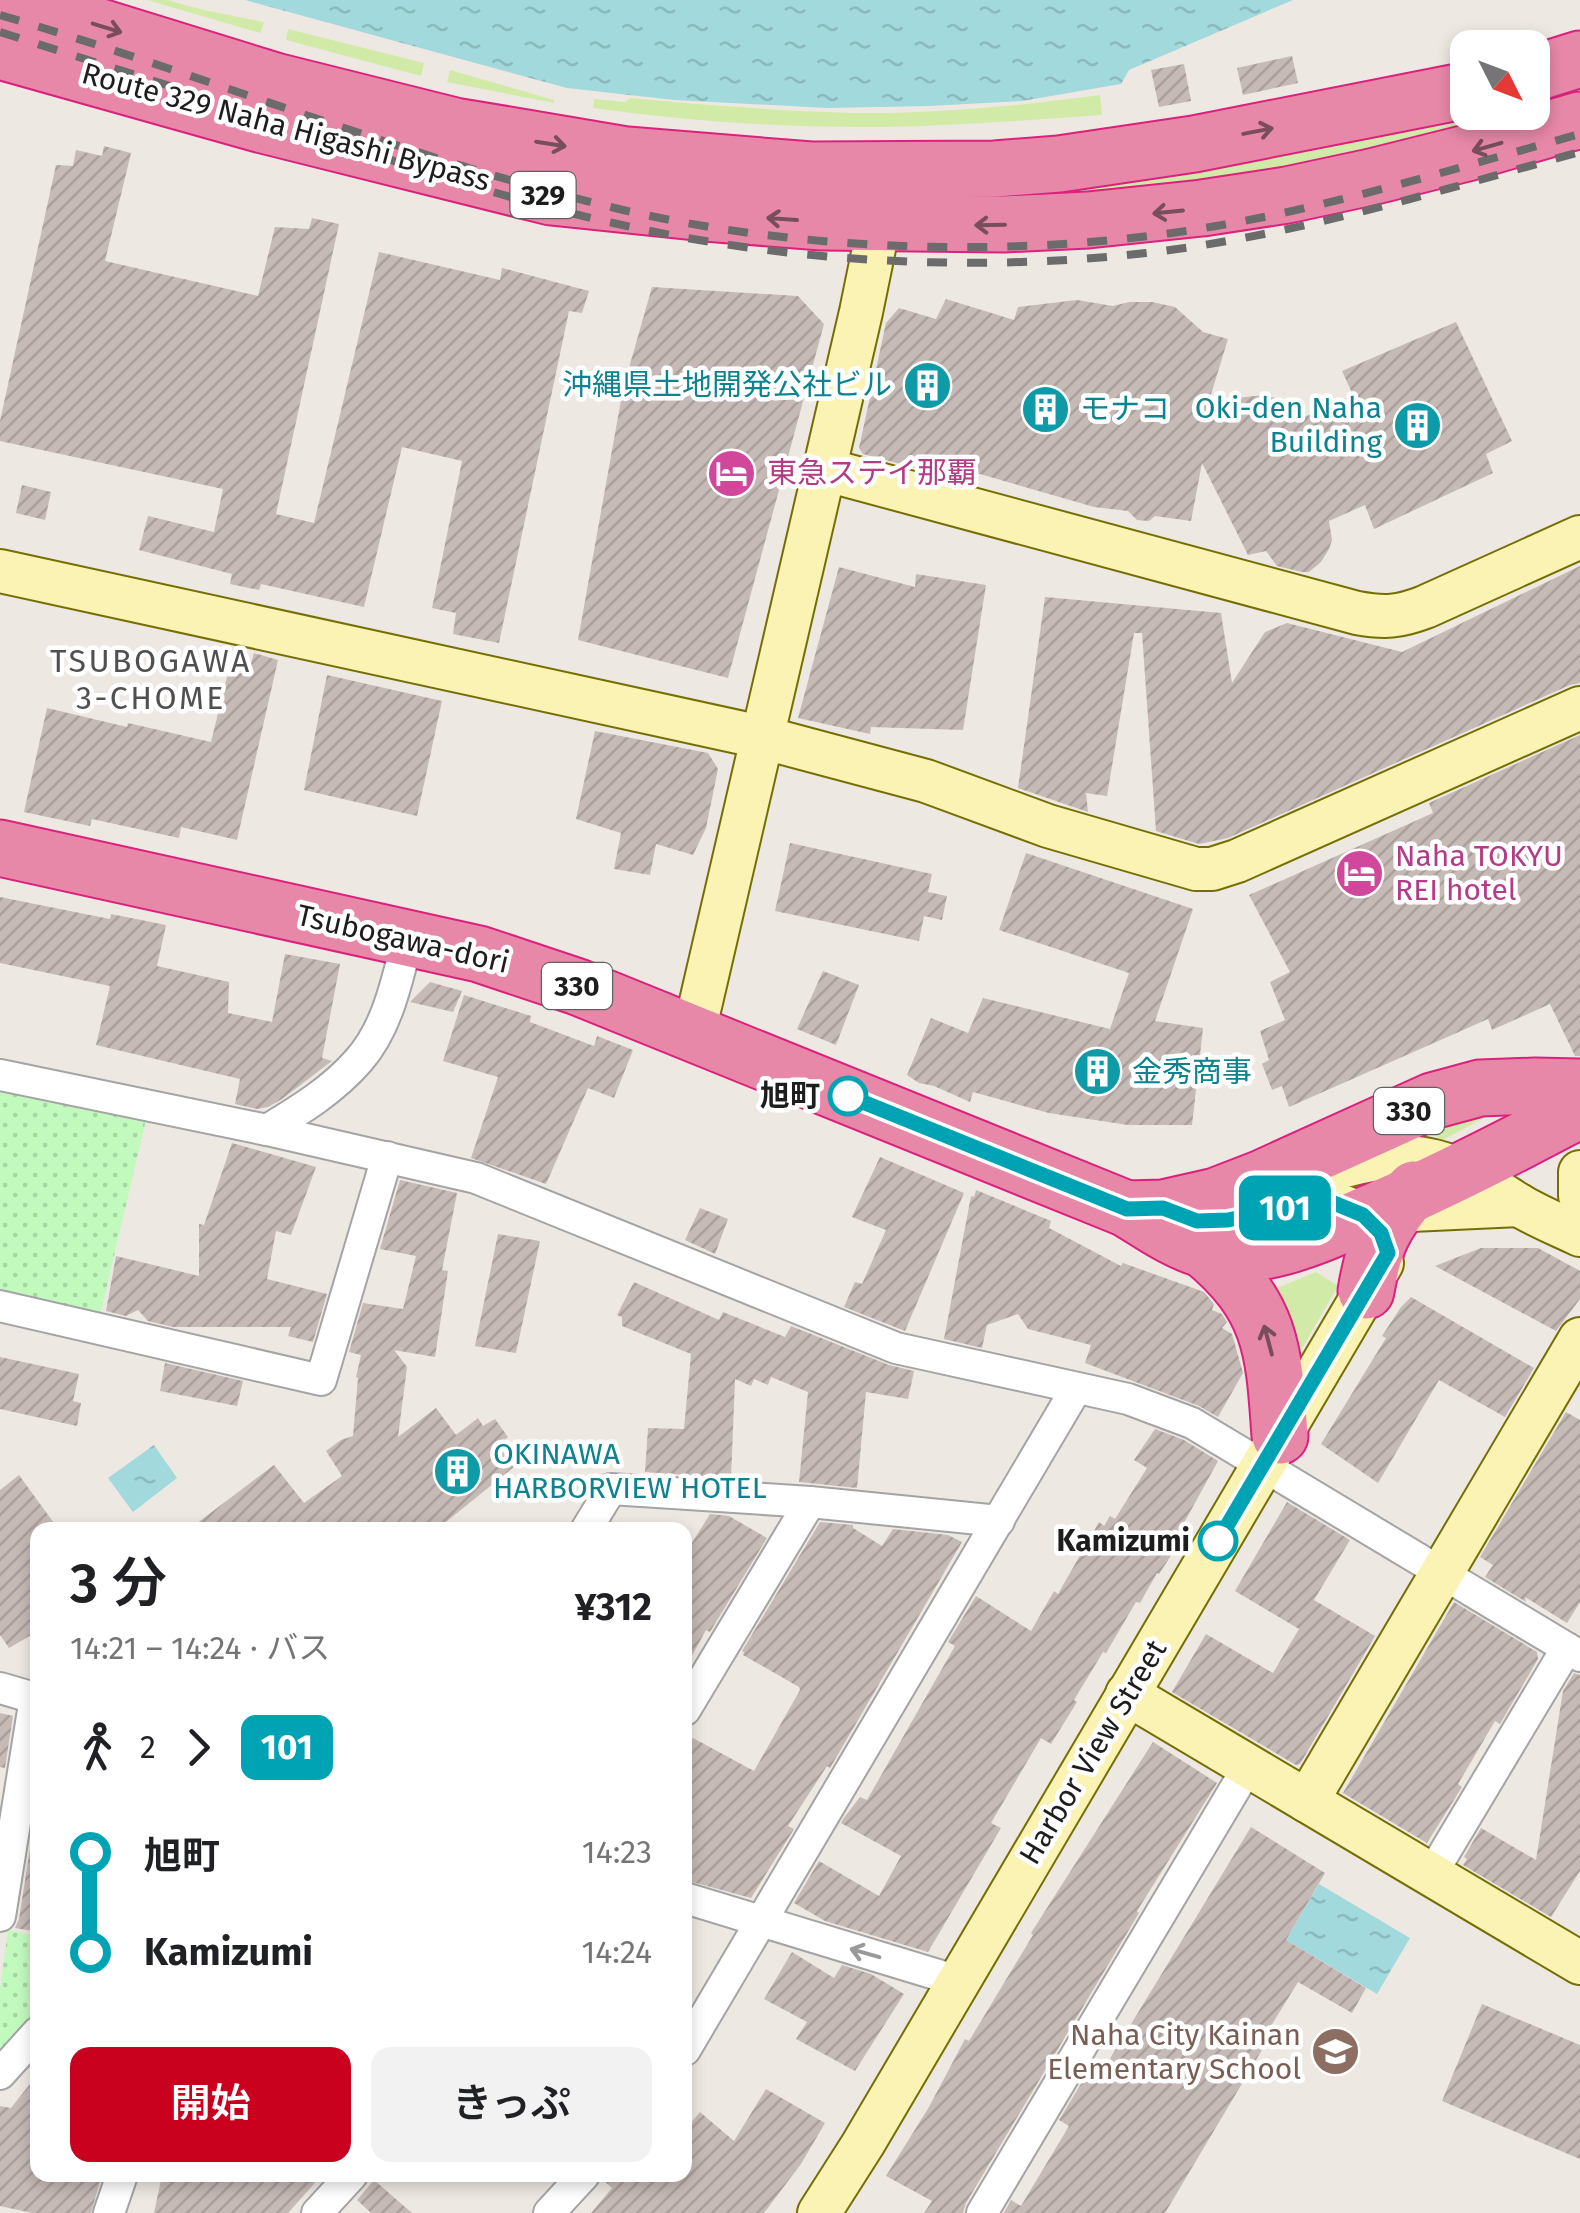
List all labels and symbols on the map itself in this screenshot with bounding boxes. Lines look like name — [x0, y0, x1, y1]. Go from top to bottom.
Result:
one-way arrow — [90, 20, 122, 38]
north arrow — [1450, 30, 1550, 130]
street label: Route 329 Naha Higashi Bypass — [78, 55, 494, 199]
one-way arrow — [1242, 121, 1274, 140]
one-way arrow — [534, 135, 566, 154]
one-way arrow — [1471, 139, 1503, 157]
road number: 329 — [510, 172, 576, 218]
one-way arrow — [1153, 203, 1185, 222]
one-way arrow — [766, 209, 798, 228]
one-way arrow — [975, 215, 1007, 234]
building icon: 沖縄県土地開発公社ビル — [901, 359, 953, 411]
place label: 沖縄県土地開発公社ビル — [562, 367, 892, 403]
building icon: モナコ — [1019, 383, 1071, 435]
place label: Oki-den Naha Building — [1195, 390, 1382, 460]
place label: モナコ — [1080, 391, 1170, 427]
building icon: Oki-den Naha Building — [1391, 399, 1443, 451]
hotel icon: 東急ステイ那覇 — [706, 447, 758, 499]
place label: 東急ステイ那覇 — [767, 455, 977, 491]
district label: TSUBOGAWA 3-CHOME — [50, 642, 252, 717]
place label: Naha TOKYU REI hotel — [1395, 838, 1563, 908]
hotel icon: Naha TOKYU REI hotel — [1334, 847, 1386, 899]
street label: Tsubogawa-dori — [293, 897, 513, 981]
road number: 330 — [542, 963, 612, 1009]
building icon: 金秀商事 — [1071, 1046, 1123, 1098]
place label: 金秀商事 — [1132, 1054, 1252, 1090]
marker: 旭町 — [829, 1077, 867, 1115]
place label: 旭町 — [760, 1078, 820, 1114]
road number: 330 — [1374, 1088, 1444, 1134]
line badge: 101 — [1228, 1176, 1342, 1240]
one-way arrow — [1257, 1325, 1276, 1356]
place label: OKINAWA HARBORVIEW HOTEL — [493, 1436, 767, 1506]
building icon: OKINAWA HARBORVIEW HOTEL — [432, 1445, 484, 1497]
marker: Kamizumi — [1199, 1522, 1237, 1560]
place label: Kamizumi — [1057, 1523, 1190, 1559]
street label: Harbor View Street — [1012, 1633, 1174, 1871]
one-way arrow — [849, 1943, 881, 1961]
place label: Naha City Kainan Elementary School — [1047, 2017, 1301, 2087]
school or university icon: Naha City Kainan Elementary School — [1310, 2026, 1362, 2078]

